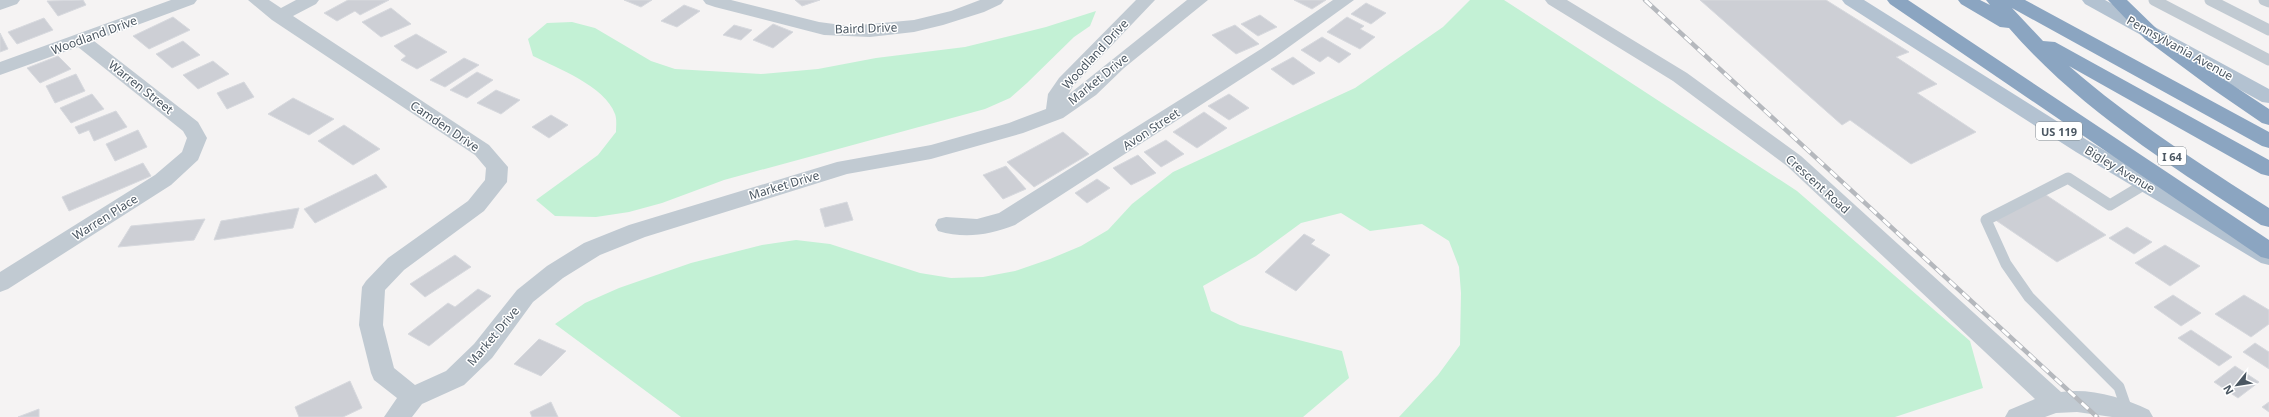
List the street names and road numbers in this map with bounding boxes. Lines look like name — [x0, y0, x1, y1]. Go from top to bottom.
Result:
street label: Woodland Drive — [49, 12, 140, 58]
street label: Pennsylvania Avenue — [2124, 12, 2236, 84]
street label: Woodland Drive — [1058, 15, 1132, 93]
street label: Baird Drive — [834, 18, 898, 38]
street label: Market Drive — [1064, 49, 1132, 109]
street label: Warren Street — [105, 56, 178, 118]
street label: Camden Drive — [407, 97, 483, 156]
street label: Avon Street — [1119, 104, 1183, 154]
road number: US 119 — [2036, 122, 2082, 140]
street label: Bigley Avenue — [2082, 141, 2159, 197]
road number: I 64 — [2158, 147, 2186, 165]
street label: Crescent Road — [1782, 151, 1854, 217]
street label: Market Drive — [747, 166, 822, 204]
street label: Warren Place — [69, 190, 141, 244]
street label: Market Drive — [463, 302, 523, 369]

